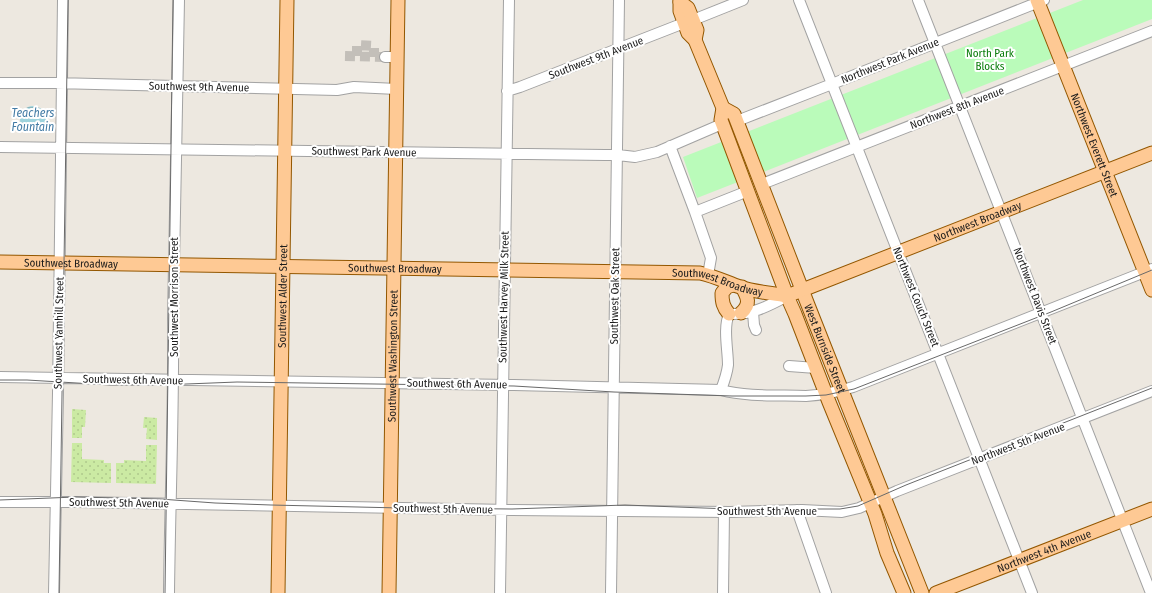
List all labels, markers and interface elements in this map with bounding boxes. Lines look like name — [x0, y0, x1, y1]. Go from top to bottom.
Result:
street label: Southwest 9th Avenue — [547, 34, 645, 82]
street label: Northwest Park Avenue — [839, 35, 941, 87]
park label: North Park Blocks — [966, 47, 1015, 73]
street label: Southwest 9th Avenue — [149, 80, 249, 94]
street label: Northwest 8th Avenue — [908, 84, 1006, 132]
street label: Northwest Everett Street — [1068, 91, 1121, 199]
water label: Teachers Fountain — [12, 106, 54, 134]
street label: Southwest Park Avenue — [311, 145, 417, 159]
street label: Northwest Broadway — [932, 198, 1023, 244]
street label: Southwest Harvey Milk Street — [496, 231, 512, 363]
street label: Southwest Morrison Street — [168, 237, 181, 357]
street label: Southwest Alder Street — [275, 244, 290, 348]
street label: Northwest Couch Street — [890, 245, 942, 349]
street label: Northwest Davis Street — [1011, 246, 1060, 347]
street label: Southwest Oak Street — [608, 247, 622, 345]
street label: Southwest Broadway — [24, 256, 118, 270]
street label: Southwest Broadway — [348, 261, 442, 275]
street label: Southwest Broadway — [672, 266, 764, 299]
street label: Southwest Yamhill Street — [52, 276, 66, 389]
street label: Southwest Washington Street — [385, 289, 400, 422]
street label: West Burnside Street — [802, 302, 849, 395]
street label: Southwest 6th Avenue — [83, 373, 183, 387]
street label: Southwest 6th Avenue — [407, 377, 507, 391]
street label: Northwest 5th Avenue — [969, 420, 1067, 468]
street label: Southwest 5th Avenue — [69, 496, 169, 510]
street label: Southwest 5th Avenue — [393, 502, 493, 516]
street label: Southwest 5th Avenue — [717, 505, 817, 518]
street label: Northwest 4th Avenue — [995, 527, 1093, 575]

